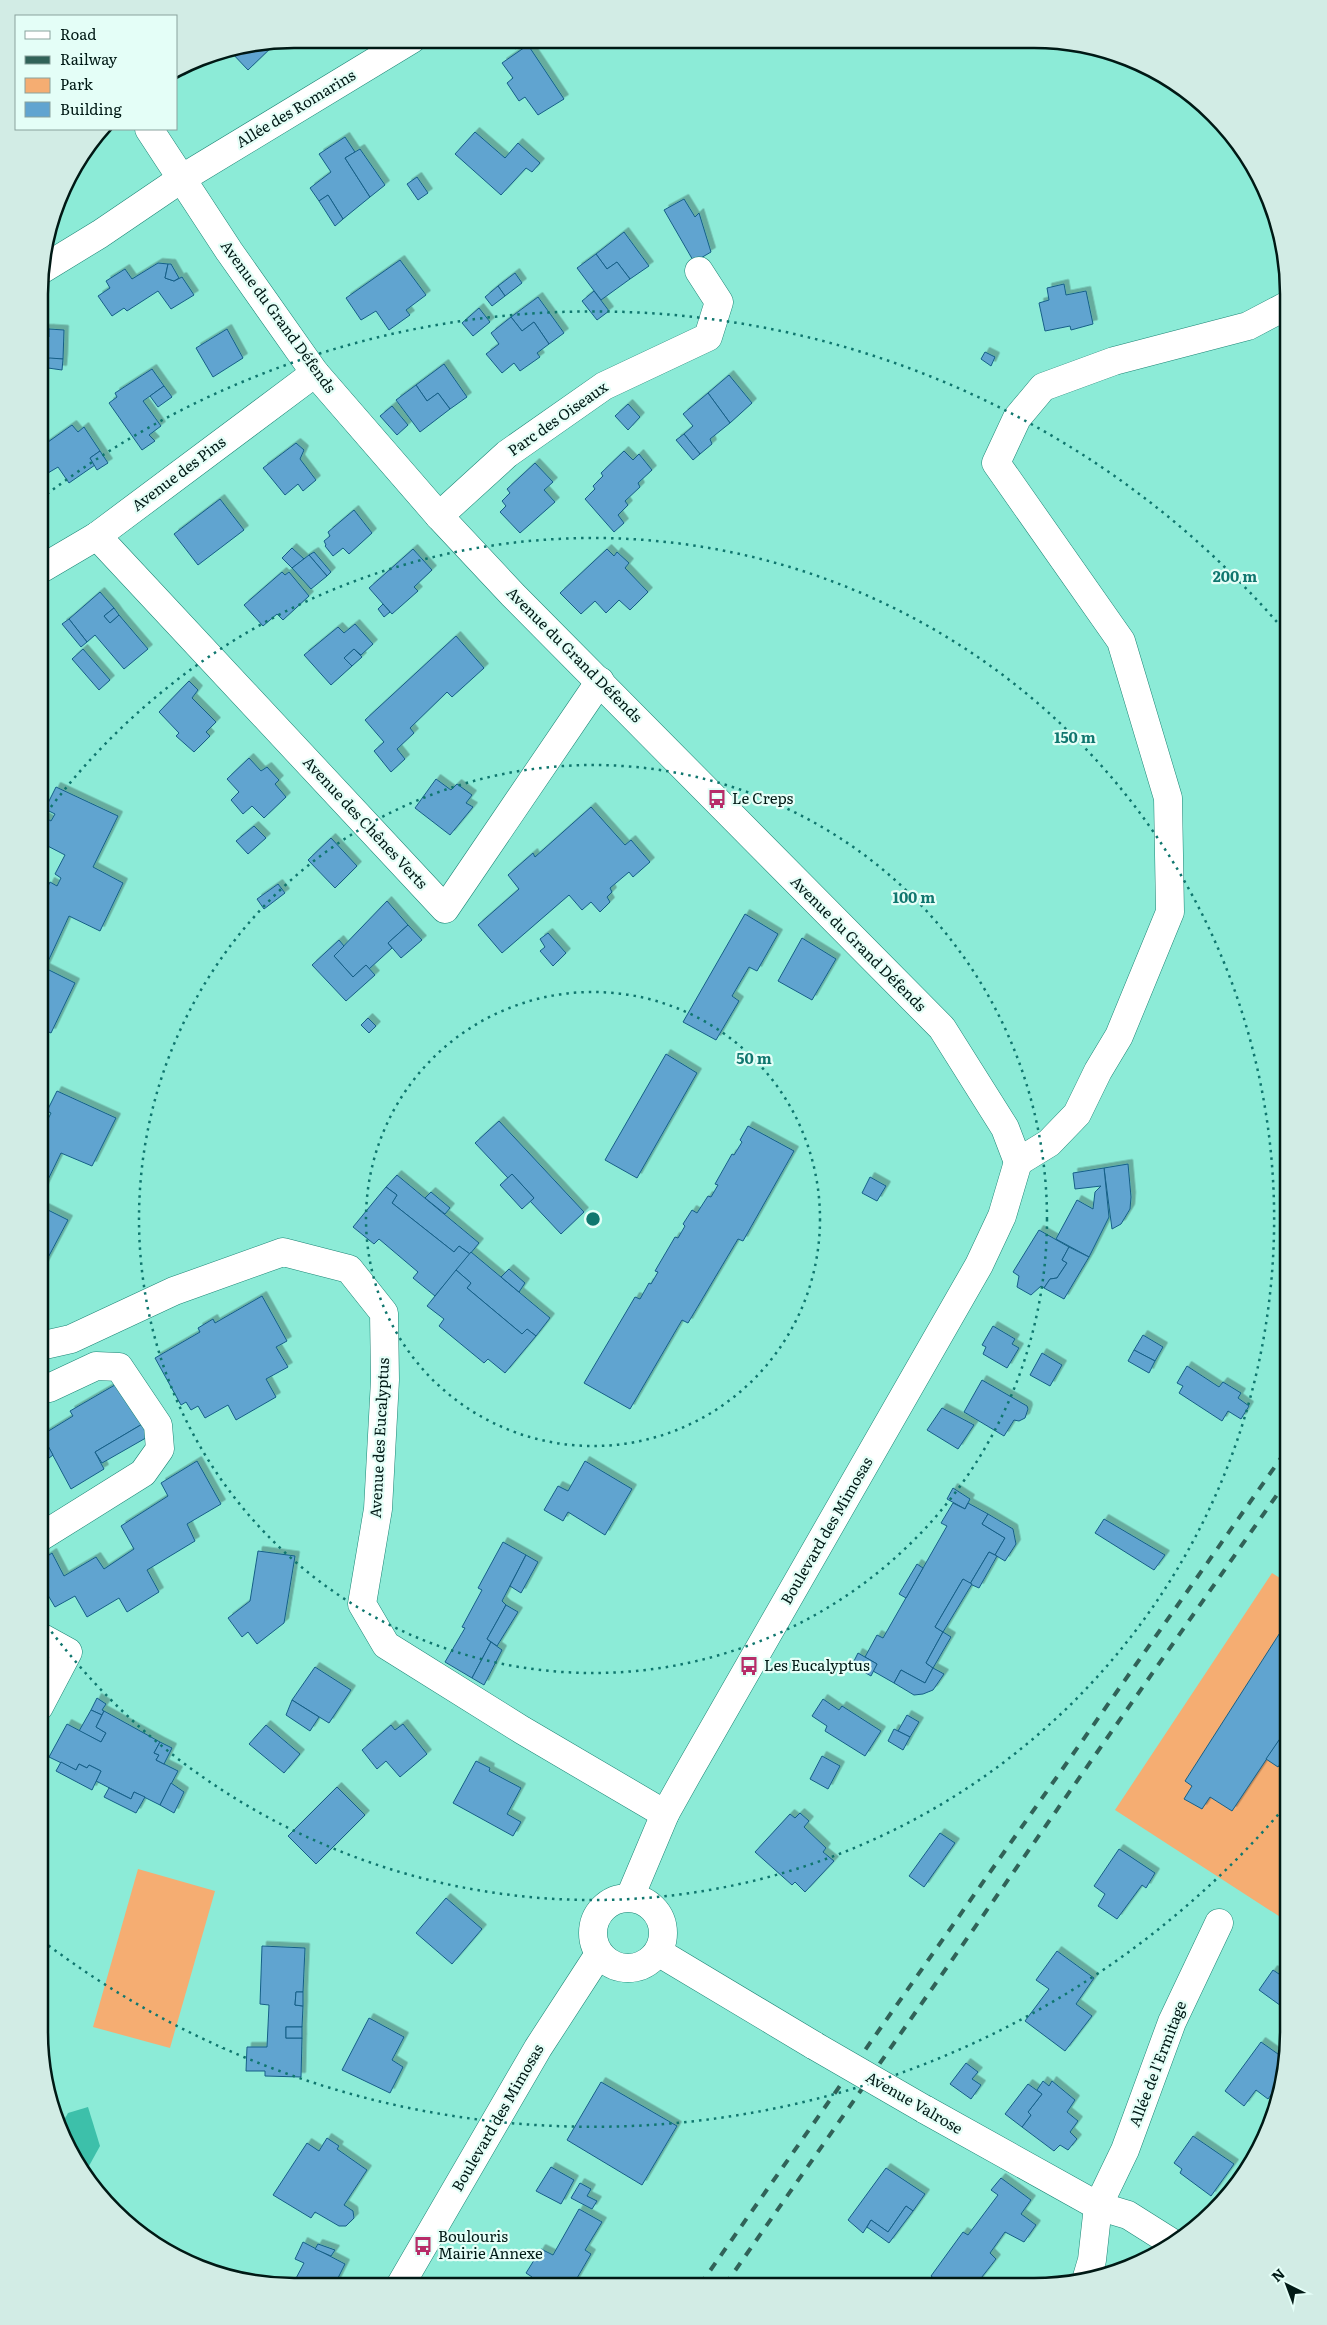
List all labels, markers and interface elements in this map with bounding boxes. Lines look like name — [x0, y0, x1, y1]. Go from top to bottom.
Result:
legend — [15, 15, 178, 130]
text: Road — [60, 22, 96, 45]
text: Railway — [60, 47, 118, 70]
street label: Allée des Romarins — [231, 63, 360, 153]
text: Park — [60, 72, 94, 95]
text: Building — [60, 97, 122, 120]
street label: Avenue du Grand Défends — [216, 235, 343, 397]
street label: Parc des Oiseaux — [502, 374, 612, 461]
street label: Avenue des Pins — [126, 430, 230, 516]
text: 200 m — [1213, 564, 1257, 587]
street label: Avenue du Grand Défends — [502, 581, 648, 727]
text: 150 m — [1054, 725, 1096, 748]
street label: Avenue des Chênes Verts — [298, 751, 434, 894]
place label: Le Creps — [732, 786, 793, 809]
bus stop icon: Le Creps — [706, 788, 728, 810]
street label: Avenue du Grand Défends — [786, 870, 932, 1016]
text: 100 m — [893, 885, 935, 908]
text: 50 m — [736, 1046, 772, 1069]
centre of rings — [584, 1210, 602, 1228]
street label: Avenue des Eucalyptus — [363, 1357, 394, 1519]
street label: Boulevard des Mimosas — [774, 1452, 878, 1608]
place label: Les Eucalyptus — [764, 1653, 870, 1676]
bus stop icon: Les Eucalyptus — [738, 1655, 760, 1677]
street label: Allée de l'Ermitage — [1122, 1997, 1191, 2130]
street label: Boulevard des Mimosas — [445, 2039, 549, 2195]
street label: Avenue Valrose — [862, 2065, 968, 2139]
place label: Boulouris Mairie Annexe — [438, 2224, 543, 2264]
bus stop icon: Boulouris Mairie Annexe — [412, 2235, 434, 2257]
north arrow — [1262, 2260, 1312, 2310]
text: N — [1267, 2263, 1289, 2286]

